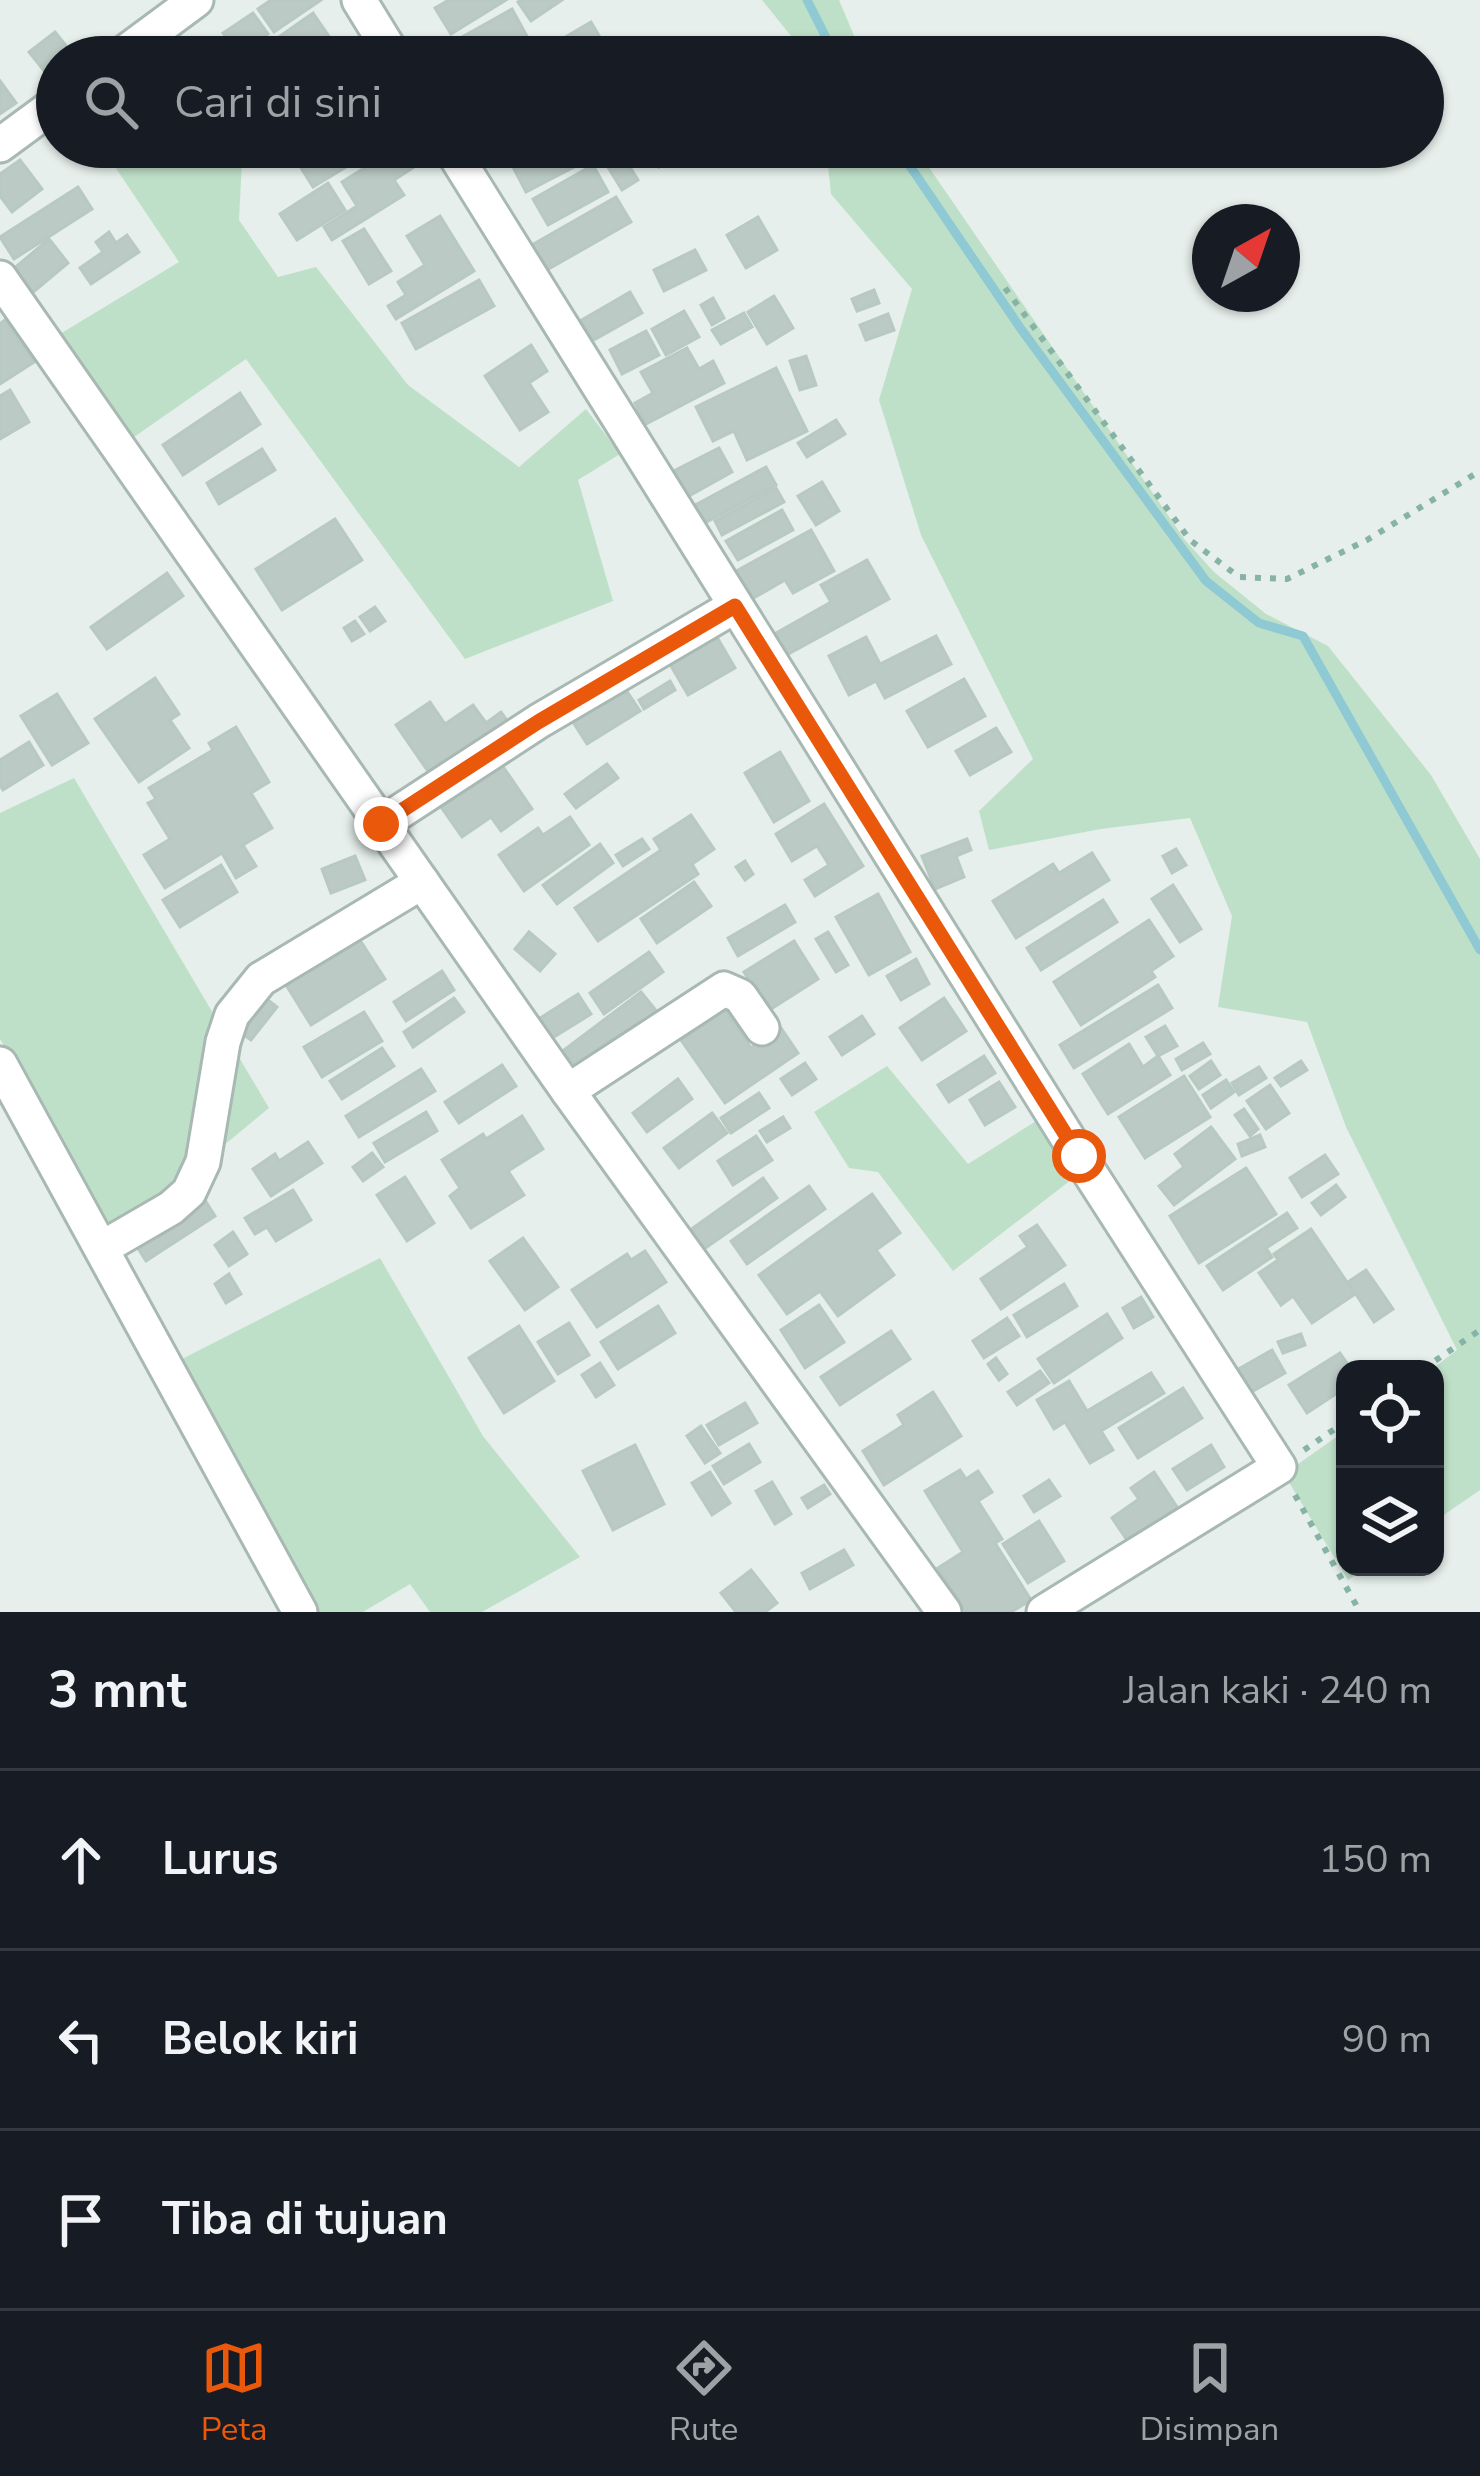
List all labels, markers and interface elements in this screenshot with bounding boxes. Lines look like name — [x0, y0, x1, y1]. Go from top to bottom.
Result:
search box — [36, 36, 1444, 168]
icon: search — [78, 69, 144, 135]
text: Cari di sini — [174, 72, 382, 133]
north arrow — [1192, 204, 1300, 312]
route end — [354, 797, 408, 851]
route start — [1052, 1129, 1106, 1183]
map controls — [1336, 1360, 1444, 1576]
button: locate — [1336, 1360, 1444, 1468]
button: layers — [1336, 1468, 1444, 1576]
text: 3 mnt — [48, 1655, 187, 1725]
text: Jalan kaki · 240 m — [1123, 1664, 1432, 1717]
icon: ahead — [48, 1827, 114, 1893]
text: Lurus — [162, 1829, 279, 1890]
text: 150 m — [1318, 1833, 1432, 1886]
icon: left — [48, 2007, 114, 2073]
text: Belok kiri — [162, 2009, 358, 2070]
text: 90 m — [1342, 2013, 1432, 2066]
icon: arrive — [48, 2187, 114, 2253]
text: Tiba di tujuan — [162, 2189, 448, 2250]
tab: Peta — [201, 2335, 267, 2452]
tab: Rute — [669, 2335, 738, 2452]
tab: Disimpan — [1140, 2335, 1279, 2452]

